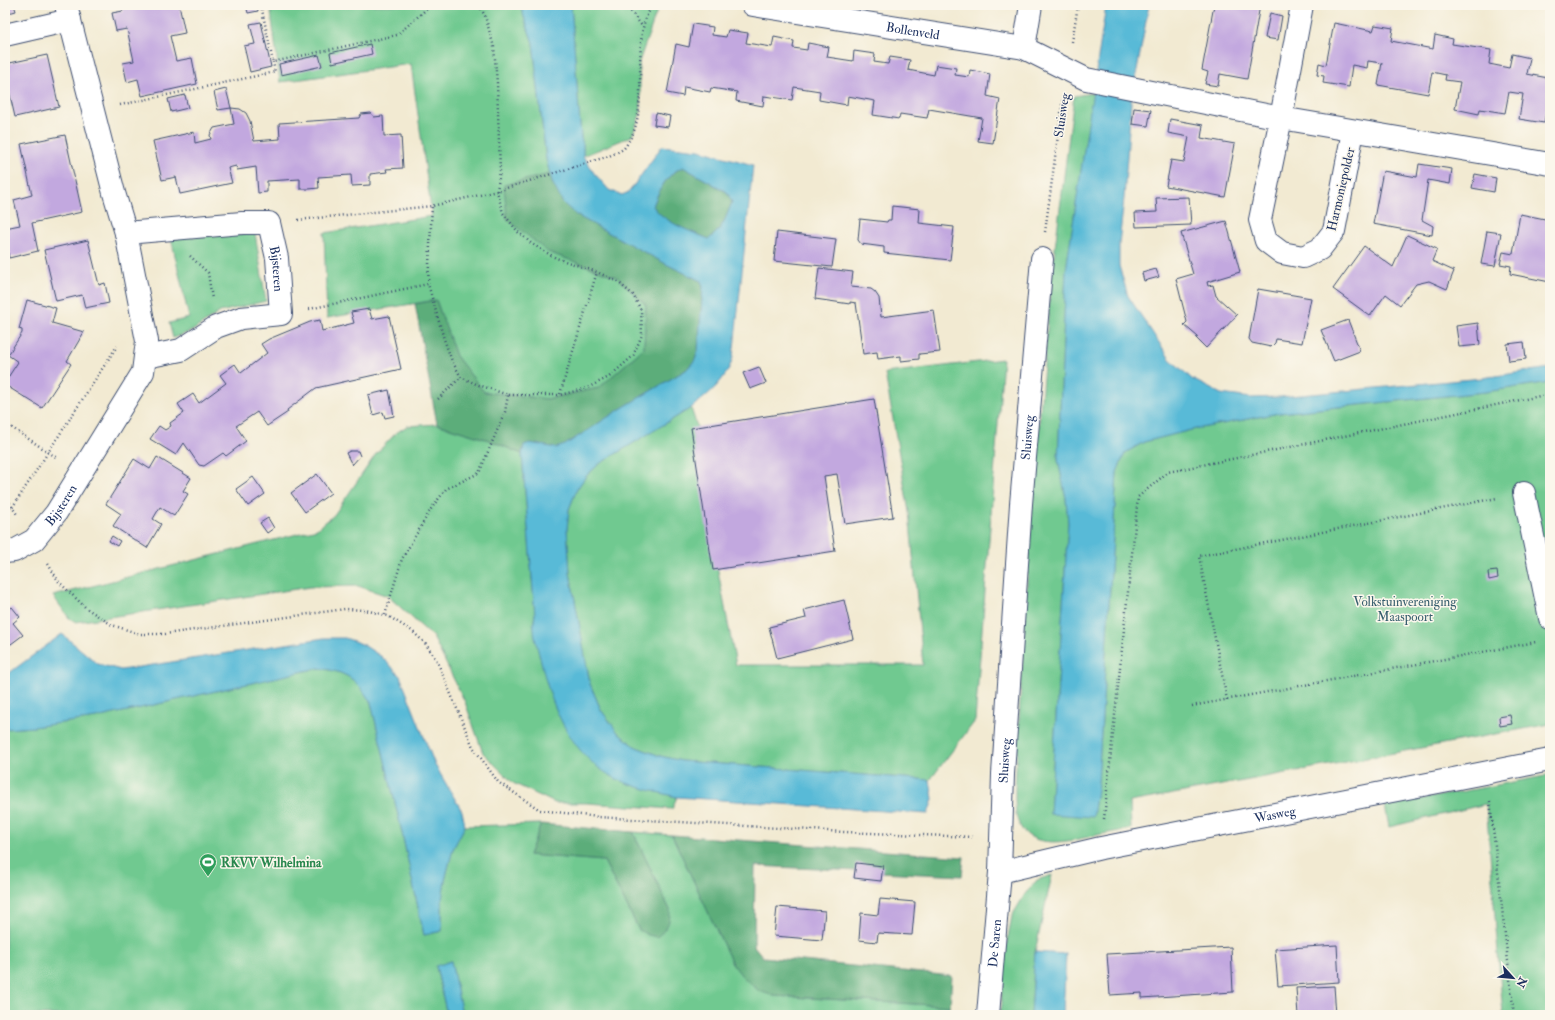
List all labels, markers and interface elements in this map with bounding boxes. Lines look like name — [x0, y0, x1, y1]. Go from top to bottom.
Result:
street label: Bollenveld — [885, 19, 941, 44]
street label: Sluisweg — [1051, 91, 1073, 139]
street label: Harmoniepolder — [1324, 146, 1359, 233]
street label: Bijsteren — [265, 244, 286, 293]
street label: Sluisweg — [1018, 414, 1038, 461]
street label: Bijsteren — [42, 482, 81, 529]
park label: Volkstuinvereniging Maaspoort — [1353, 594, 1457, 626]
street label: Sluisweg — [996, 737, 1014, 783]
street label: Wasweg — [1252, 803, 1298, 827]
sports icon: RKVV Wilhelmina — [198, 852, 218, 877]
place label: RKVV Wilhelmina — [221, 855, 322, 871]
street label: De Saren — [985, 918, 1005, 968]
north arrow — [1493, 958, 1533, 998]
text: N — [1513, 974, 1530, 991]

